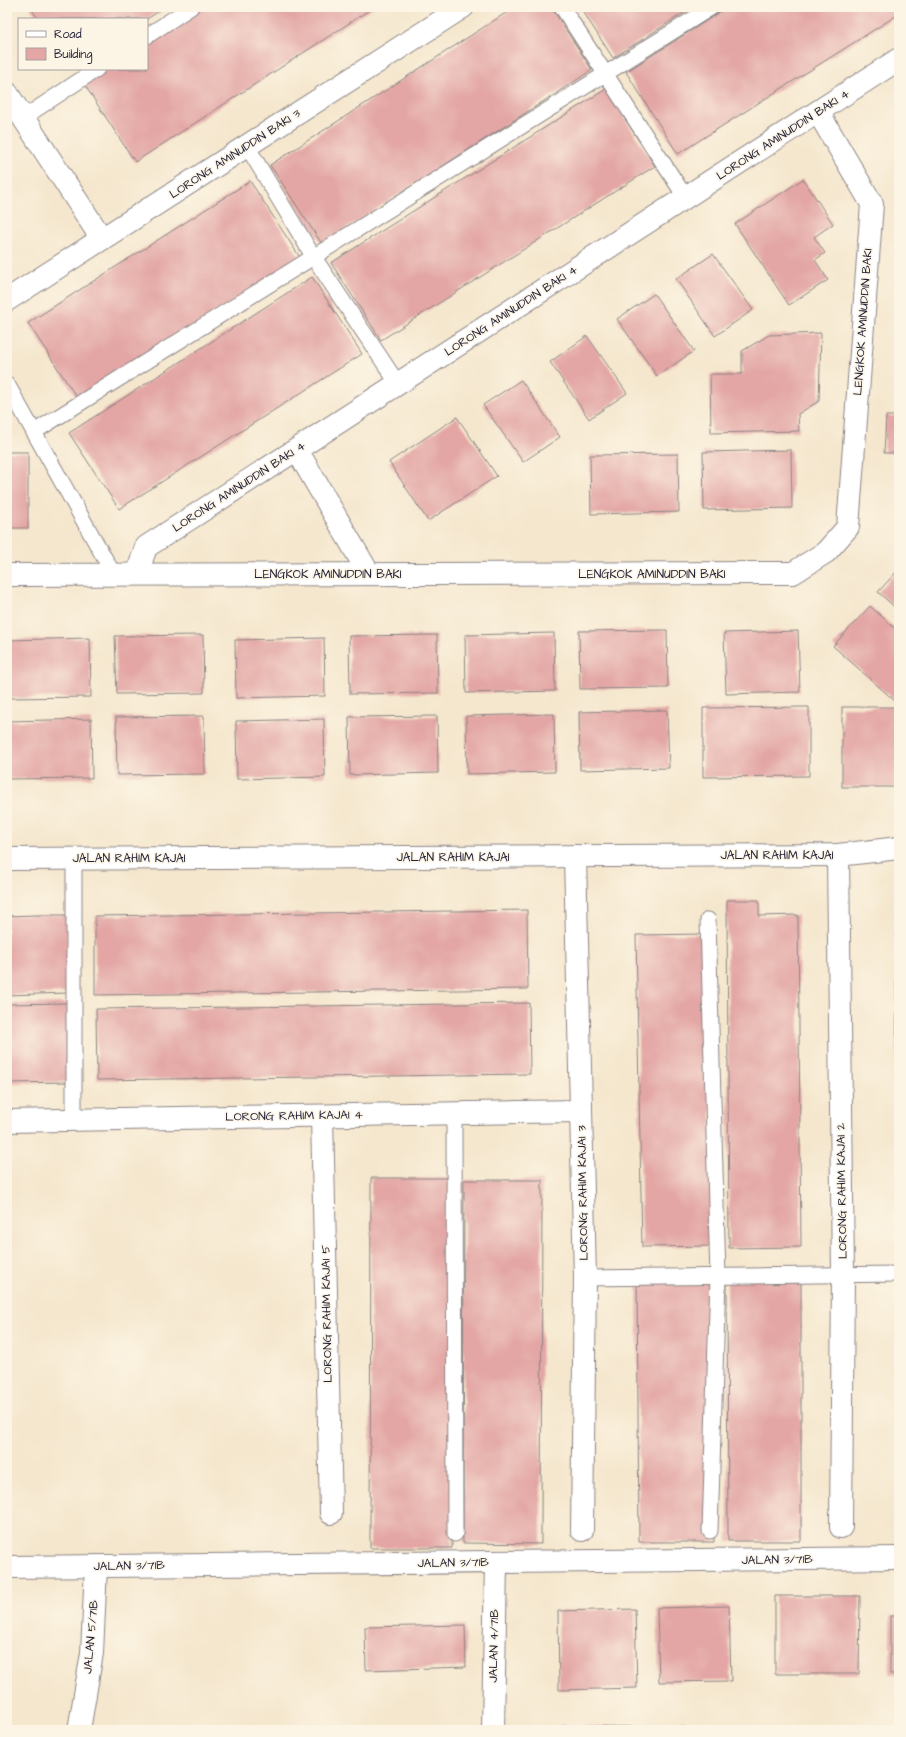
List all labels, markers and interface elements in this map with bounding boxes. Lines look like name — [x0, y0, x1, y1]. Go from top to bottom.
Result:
legend — [18, 18, 148, 70]
text: Road — [54, 26, 82, 43]
text: Building — [54, 46, 92, 64]
street label: LORONG AMINUDDIN BAKI 4 — [713, 86, 853, 184]
street label: LORONG AMINUDDIN BAKI 3 — [166, 105, 304, 203]
street label: LENGKOK AMINUDDIN BAKI — [849, 248, 877, 396]
street label: LORONG AMINUDDIN BAKI 4 — [441, 262, 581, 360]
street label: LORONG AMINUDDIN BAKI 4 — [169, 438, 309, 536]
street label: LENGKOK AMINUDDIN BAKI — [254, 566, 402, 583]
street label: LENGKOK AMINUDDIN BAKI — [578, 566, 726, 583]
street label: JALAN RAHIM KAJAI — [720, 847, 834, 864]
street label: JALAN RAHIM KAJAI — [396, 849, 510, 866]
street label: JALAN RAHIM KAJAI — [72, 850, 186, 867]
street label: LORONG RAHIM KAJAI 4 — [225, 1106, 363, 1126]
street label: LORONG RAHIM KAJAI 2 — [832, 1123, 852, 1259]
street label: LORONG RAHIM KAJAI 3 — [573, 1125, 593, 1261]
street label: LORONG RAHIM KAJAI 5 — [317, 1244, 337, 1383]
street label: JALAN 3/71B — [741, 1551, 813, 1569]
street label: JALAN 3/71B — [417, 1554, 489, 1572]
street label: JALAN 3/71B — [93, 1557, 165, 1575]
street label: JALAN 5/71B — [79, 1599, 103, 1674]
street label: JALAN 4/71B — [485, 1609, 503, 1683]

